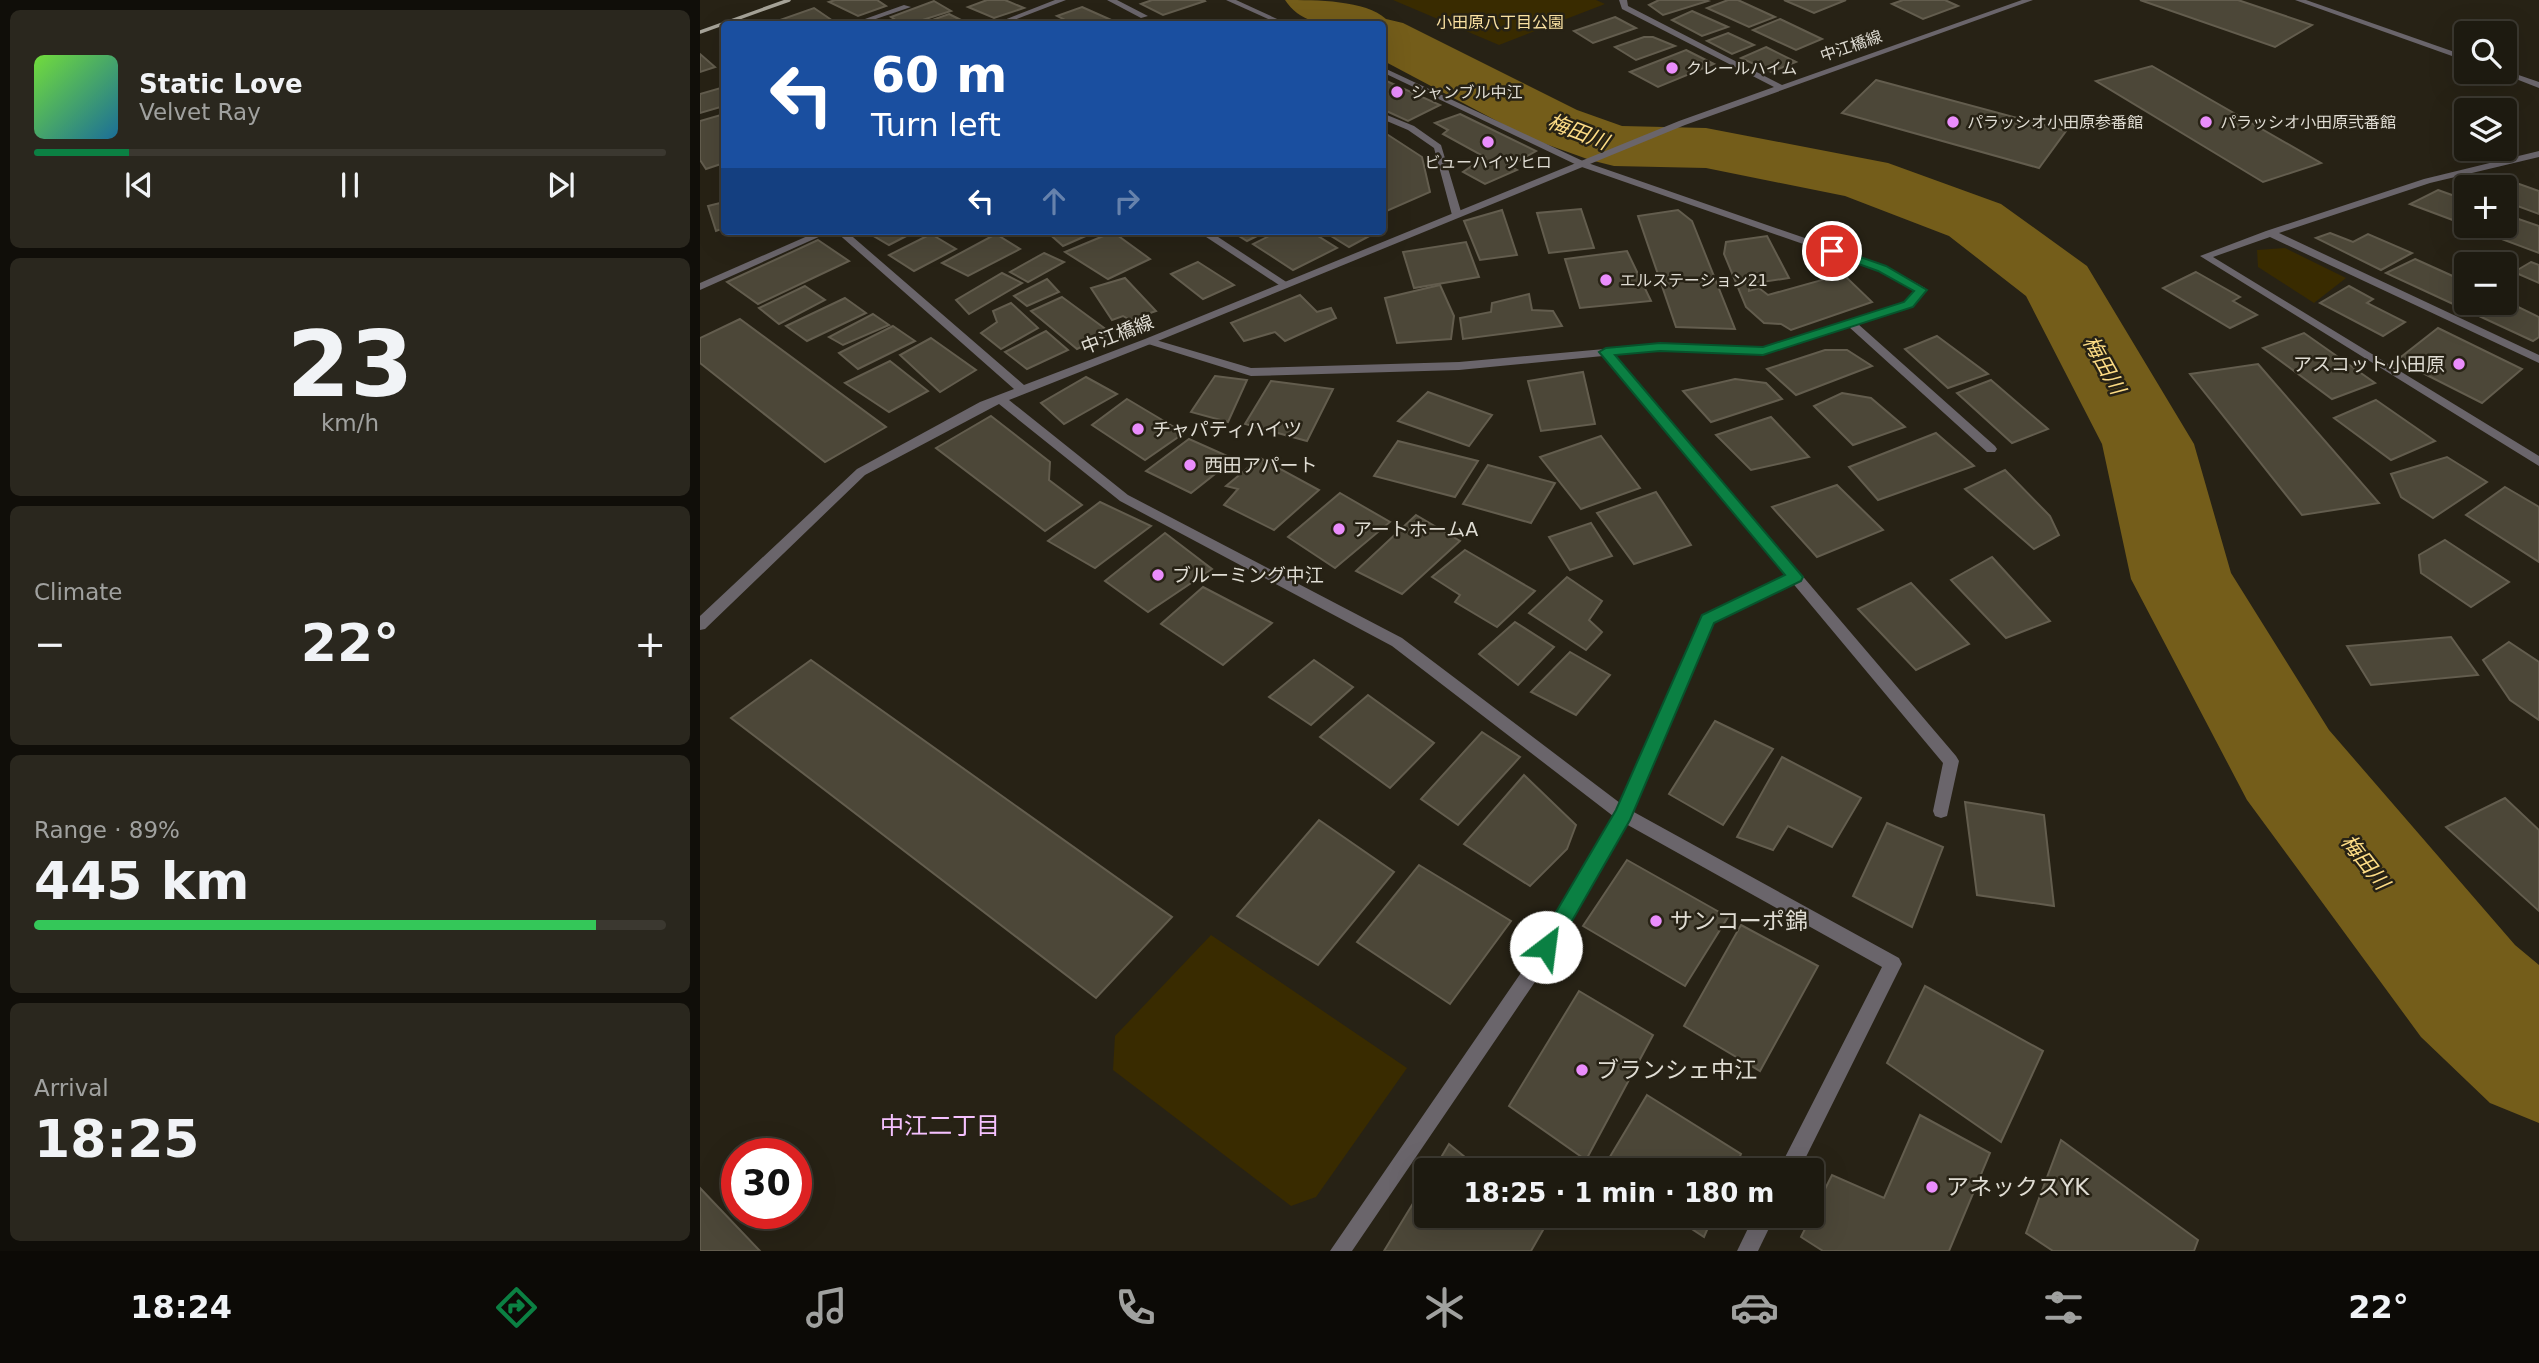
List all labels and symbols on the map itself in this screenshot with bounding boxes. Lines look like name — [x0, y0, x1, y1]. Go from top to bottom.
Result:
park label: 小田原八丁目公園 — [1436, 13, 1564, 32]
street label: 中江橋線 — [1818, 27, 1884, 65]
place label: クレールハイム — [1686, 59, 1797, 78]
marker: クレールハイム — [1664, 60, 1680, 76]
place label: シャンブル中江 — [1411, 83, 1523, 102]
marker: シャンブル中江 — [1389, 84, 1405, 100]
water label: 梅田川 — [1544, 110, 1614, 155]
place label: パラッシオ小田原参番館 — [1967, 113, 2143, 132]
place label: パラッシオ小田原弐番館 — [2220, 113, 2396, 132]
marker: パラッシオ小田原参番館 — [1945, 114, 1961, 130]
marker: パラッシオ小田原弐番館 — [2198, 114, 2214, 130]
marker: ビューハイツヒロ — [1480, 134, 1496, 150]
place label: ビューハイツヒロ — [1424, 153, 1552, 172]
pin — [1802, 221, 1862, 281]
place label: エルステーション21 — [1620, 271, 1768, 290]
marker: エルステーション21 — [1598, 272, 1614, 288]
street label: 中江橋線 — [1078, 310, 1156, 358]
water label: 梅田川 — [2078, 332, 2131, 400]
place label: アスコット小田原 — [2293, 353, 2445, 375]
marker: アスコット小田原 — [2451, 356, 2467, 372]
place label: チャパティハイツ — [1152, 418, 1302, 440]
marker: チャパティハイツ — [1130, 421, 1146, 437]
place label: 西田アパート — [1204, 454, 1318, 476]
marker: 西田アパート — [1182, 457, 1198, 473]
place label: アートホームA — [1353, 518, 1478, 540]
marker: アートホームA — [1331, 521, 1347, 537]
place label: ブルーミング中江 — [1172, 564, 1324, 586]
marker: ブルーミング中江 — [1150, 567, 1166, 583]
water label: 梅田川 — [2336, 830, 2395, 896]
place label: サンコーポ錦 — [1670, 908, 1808, 934]
position arrow — [1509, 910, 1583, 984]
marker: サンコーポ錦 — [1648, 913, 1664, 929]
place label: ブランシェ中江 — [1596, 1057, 1757, 1083]
marker: ブランシェ中江 — [1574, 1062, 1590, 1078]
district label: 中江二丁目 — [880, 1112, 1000, 1140]
speed limit sign: 30 — [721, 1138, 812, 1229]
place label: アネックスYK — [1946, 1174, 2090, 1200]
marker: アネックスYK — [1924, 1179, 1940, 1195]

